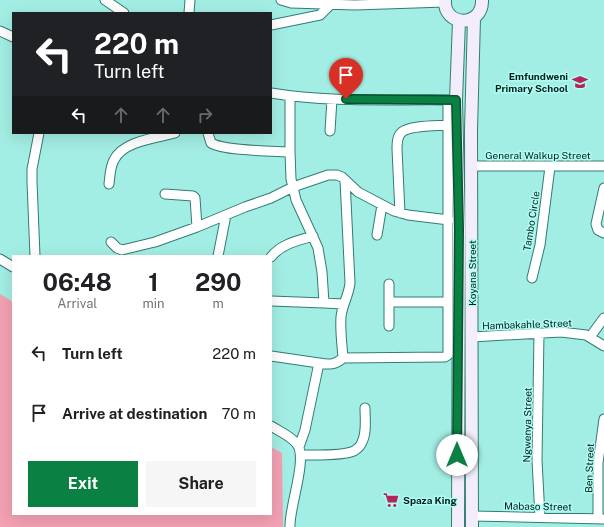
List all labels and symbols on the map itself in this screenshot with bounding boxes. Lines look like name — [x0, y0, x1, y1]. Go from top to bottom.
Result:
pin — [329, 58, 363, 99]
place label: Emfundweni Primary School — [495, 70, 568, 94]
school or university icon: Emfundweni Primary School — [571, 73, 589, 91]
street label: General Walkup Street — [485, 149, 591, 161]
street label: Tambo Circle — [520, 190, 542, 252]
street label: Koyana Street — [466, 240, 478, 306]
street label: Hambakahle Street — [482, 316, 572, 332]
street label: Ngwenya Street — [520, 387, 534, 463]
position arrow — [436, 434, 478, 476]
street label: Ben Street — [582, 443, 596, 493]
supermarket icon: Spaza King — [382, 491, 400, 509]
place label: Spaza King — [403, 494, 457, 506]
street label: Mabaso Street — [504, 499, 572, 513]

